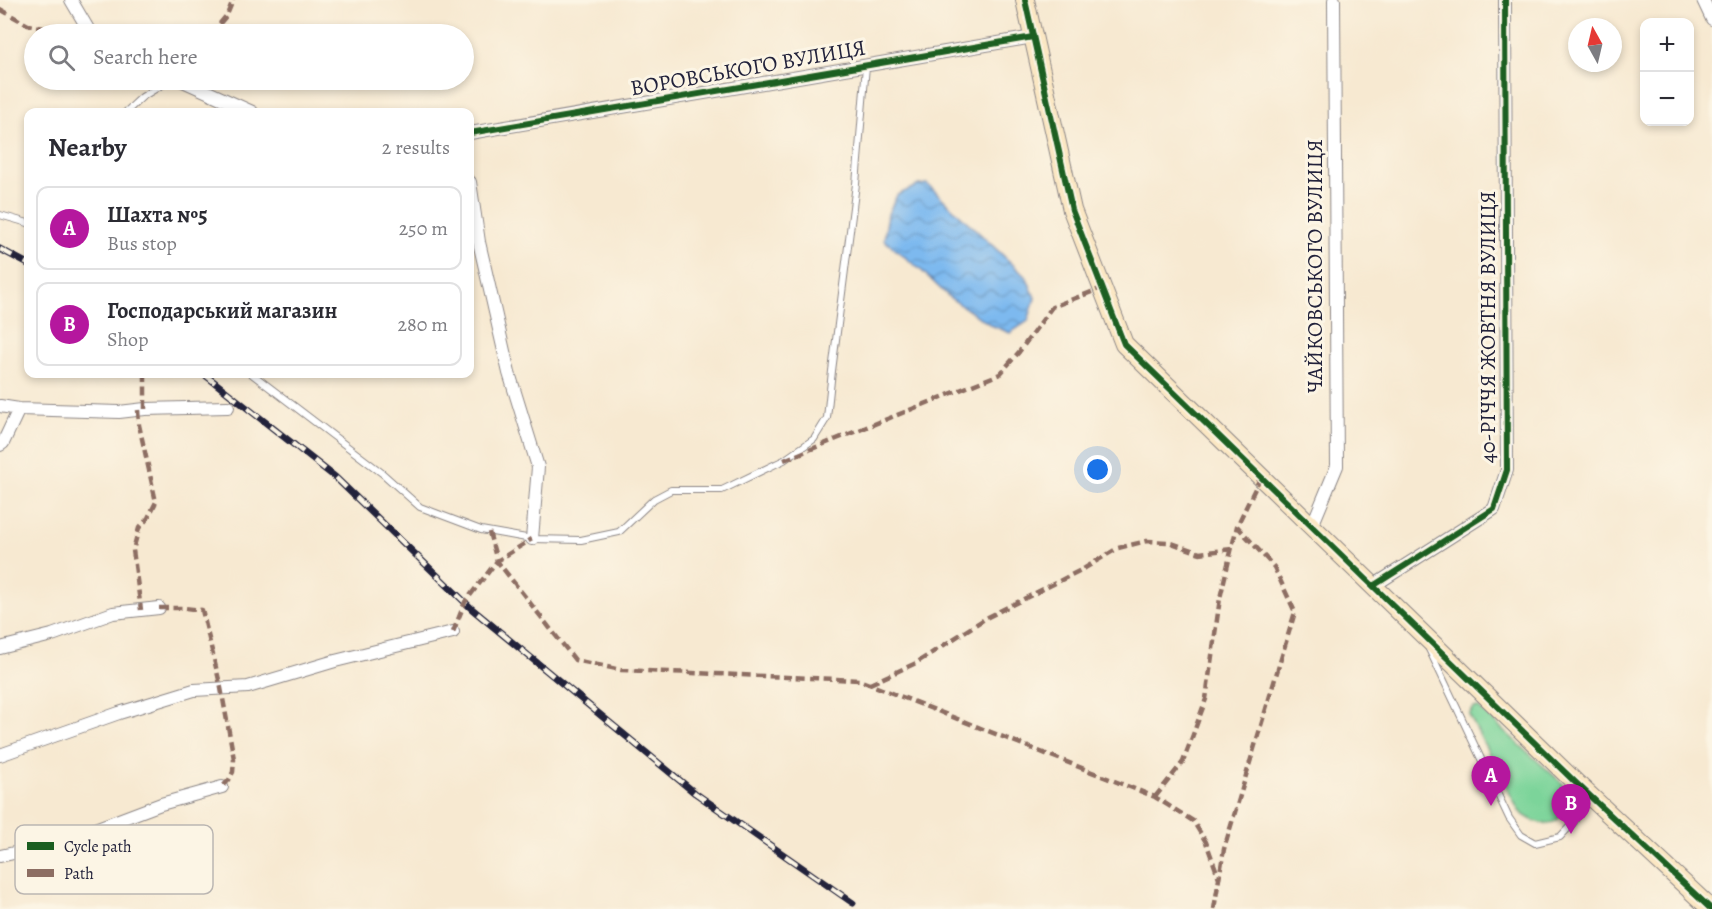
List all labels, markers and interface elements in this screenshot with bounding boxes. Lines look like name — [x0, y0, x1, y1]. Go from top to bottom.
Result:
north arrow — [1568, 18, 1622, 72]
map controls — [1640, 18, 1694, 126]
button: + — [1640, 18, 1694, 72]
search box — [24, 24, 474, 90]
street label: ВОРОВСЬКОГО ВУЛИЦЯ — [628, 33, 868, 103]
icon: search — [45, 41, 78, 74]
text: Search here — [93, 42, 198, 72]
button: − — [1640, 72, 1694, 126]
text: Nearby — [48, 130, 127, 165]
text: 2 results — [382, 134, 450, 161]
street label: ЧАЙКОВСЬКОГО ВУЛИЦЯ — [1300, 139, 1330, 393]
street label: 40-РІЧЧЯ ЖОВТНЯ ВУЛИЦЯ — [1473, 191, 1503, 463]
text: Шахта №5 — [107, 200, 208, 230]
text: A — [63, 215, 76, 242]
text: 250 m — [399, 215, 448, 242]
text: Bus stop — [107, 230, 177, 257]
text: Господарський магазин — [107, 296, 337, 326]
text: B — [63, 311, 76, 338]
text: 280 m — [398, 311, 448, 338]
text: Shop — [107, 326, 149, 353]
your location — [1083, 455, 1112, 484]
pin: A — [1472, 756, 1510, 806]
pin: B — [1552, 784, 1590, 834]
legend — [15, 825, 213, 894]
text: Cycle path — [64, 836, 132, 858]
text: Path — [64, 863, 94, 885]

